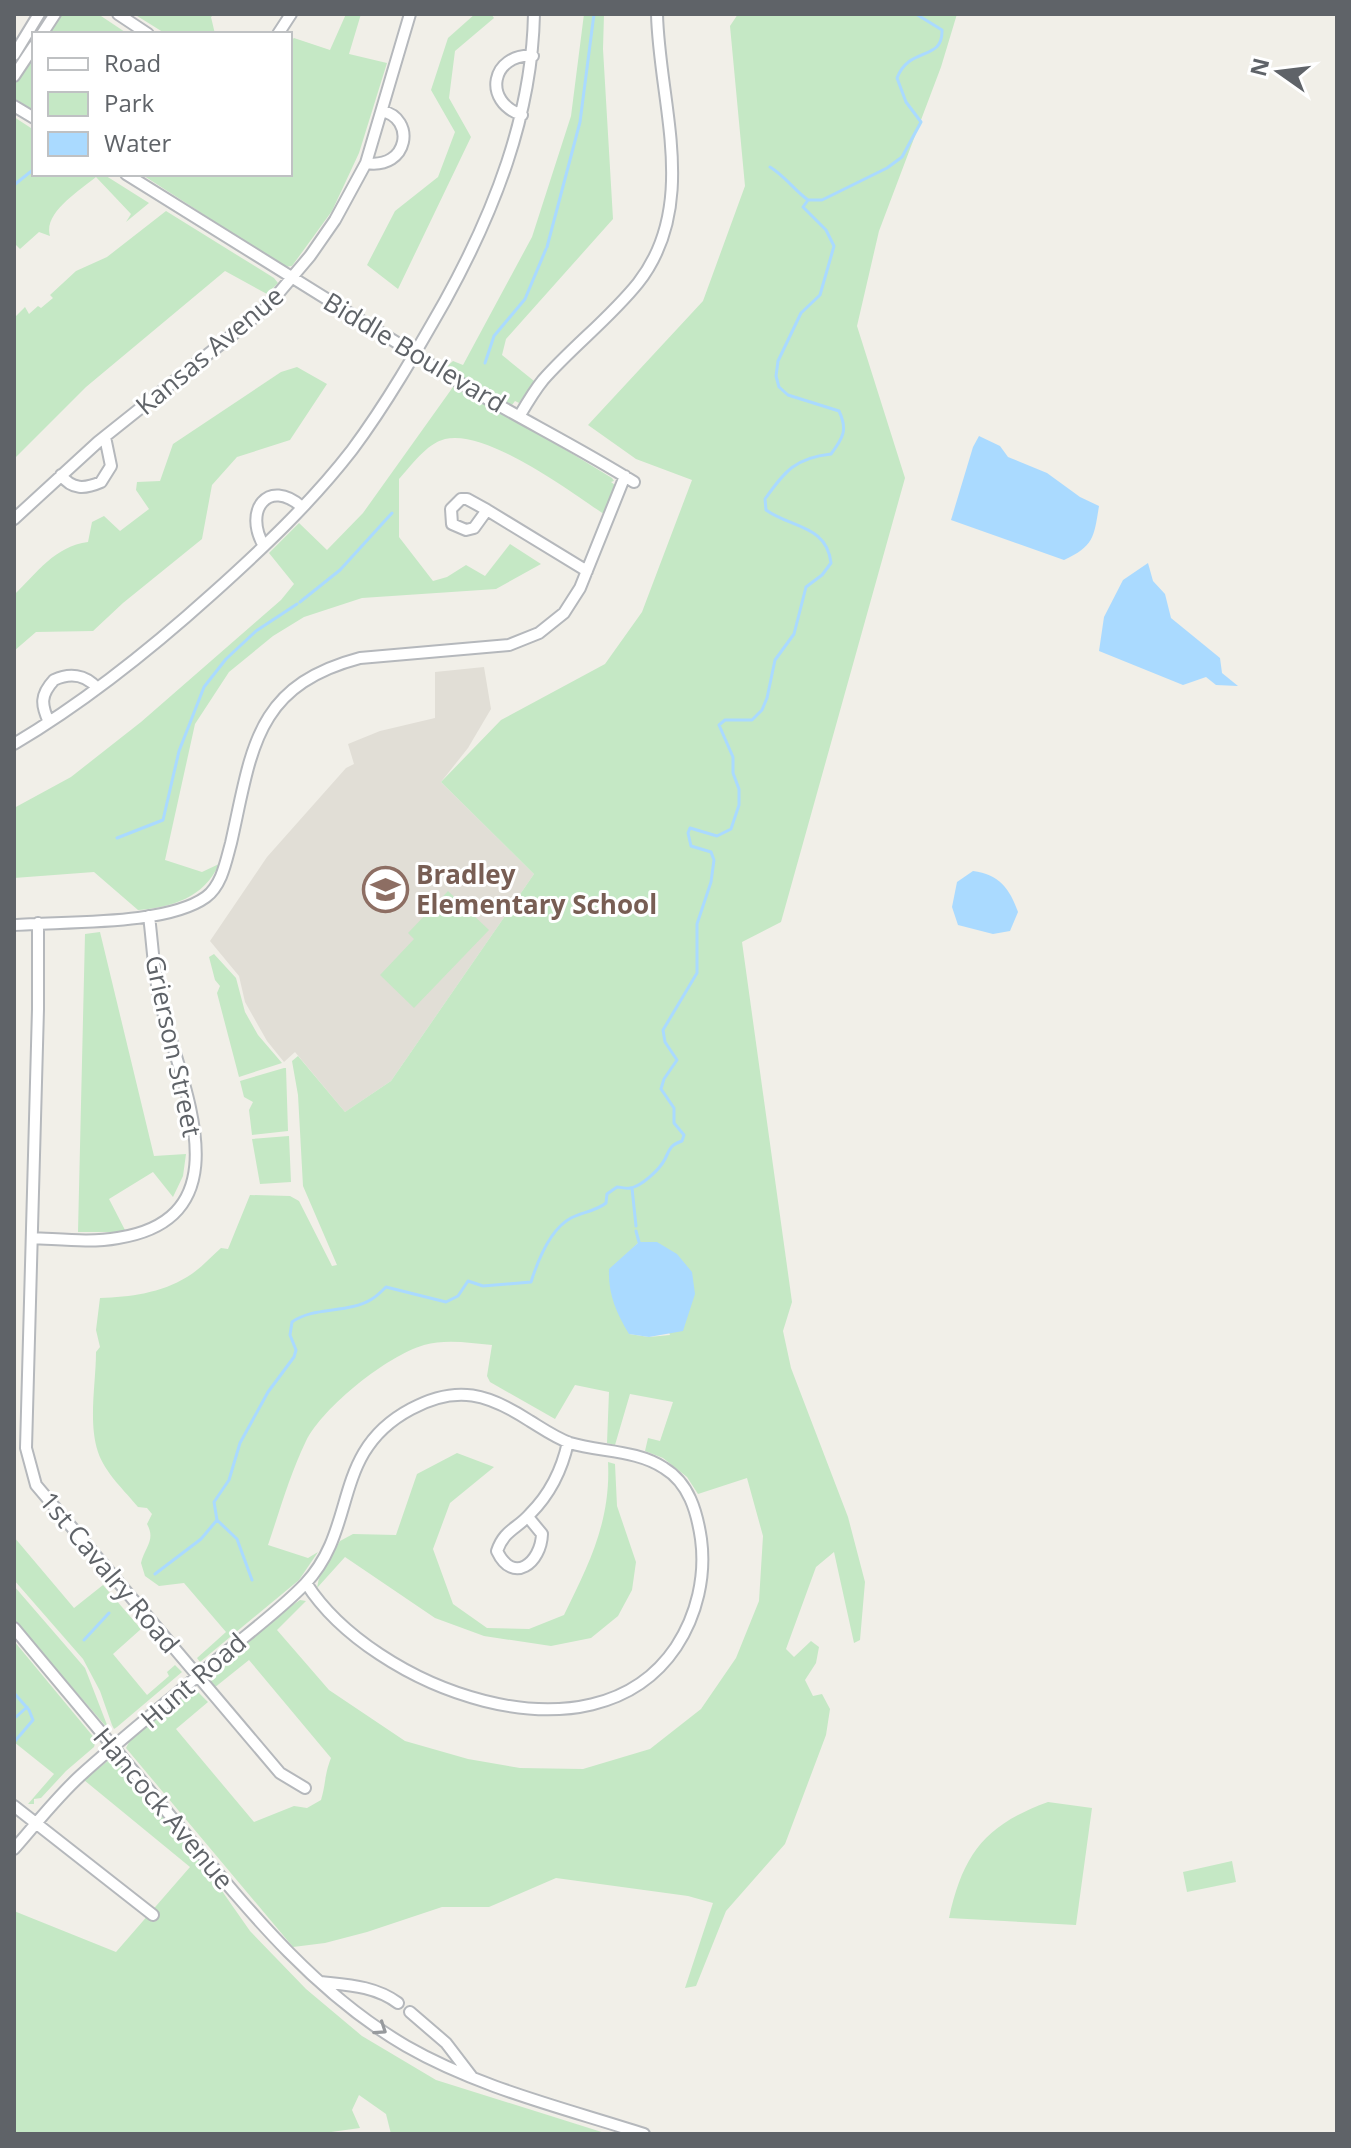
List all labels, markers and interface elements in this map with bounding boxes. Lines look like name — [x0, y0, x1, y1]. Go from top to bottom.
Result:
legend — [32, 32, 292, 176]
north arrow — [1239, 32, 1319, 112]
text: Road — [104, 46, 161, 79]
text: N — [1242, 55, 1275, 79]
text: Park — [104, 86, 155, 119]
text: Water — [104, 126, 172, 159]
street label: Kansas Avenue — [127, 277, 291, 423]
street label: Biddle Boulevard — [317, 283, 513, 421]
place label: Bradley Elementary School — [416, 856, 657, 922]
school or university icon: Bradley Elementary School — [361, 865, 409, 913]
street label: Grierson Street — [137, 952, 211, 1140]
street label: 1st Cavalry Road — [32, 1484, 188, 1660]
street label: Hunt Road — [132, 1624, 254, 1736]
street label: Hancock Avenue — [86, 1719, 242, 1897]
one-way arrow — [373, 2019, 387, 2034]

